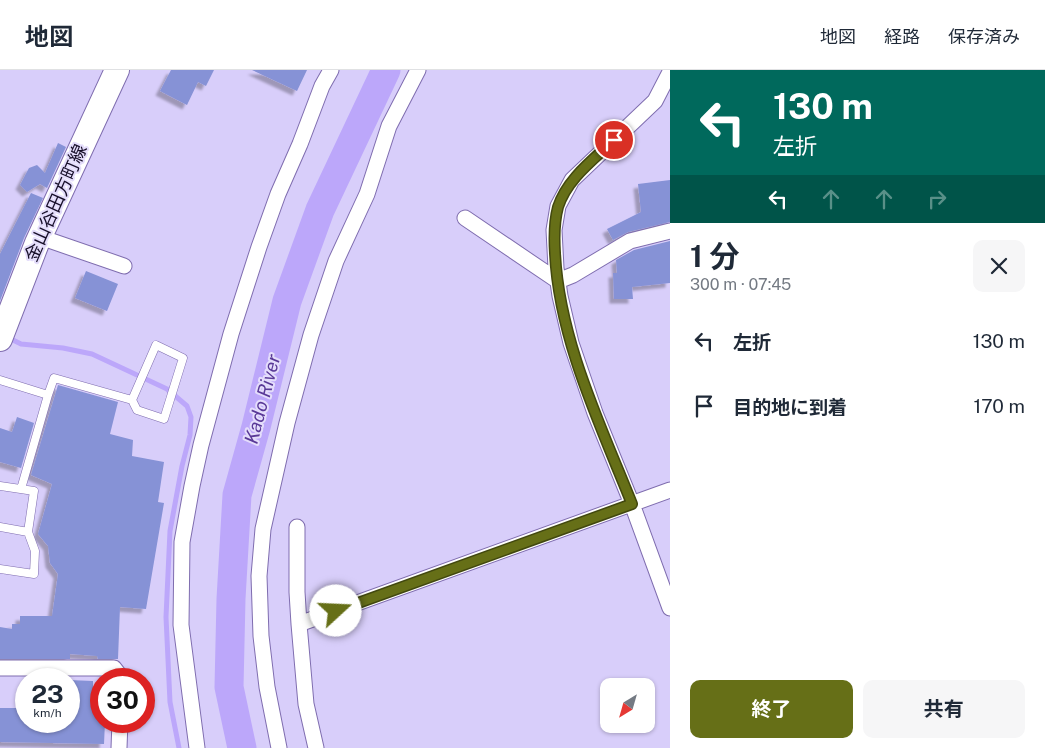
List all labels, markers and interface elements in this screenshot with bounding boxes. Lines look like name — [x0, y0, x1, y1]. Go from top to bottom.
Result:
text: 地図 — [25, 22, 73, 50]
text: 地図 — [820, 26, 856, 47]
text: 経路 — [884, 26, 920, 47]
text: 保存済み — [948, 26, 1020, 47]
text: 130 m — [773, 86, 873, 127]
icon: left — [690, 90, 755, 155]
pin — [593, 119, 635, 161]
icon: arrive — [600, 126, 628, 154]
text: 左折 — [773, 133, 817, 159]
street label: 金山谷田方町線 — [20, 141, 91, 265]
icon: left — [764, 185, 792, 213]
icon: ahead — [817, 185, 845, 213]
icon: ahead — [870, 185, 898, 213]
icon: right — [923, 185, 951, 213]
text: 1 分 — [690, 238, 740, 274]
button: close — [973, 240, 1025, 292]
text: 300 m · 07:45 — [690, 275, 791, 294]
icon: left — [690, 327, 718, 355]
text: 130 m — [973, 330, 1025, 352]
text: 左折 — [733, 331, 771, 353]
water label: Kado River — [240, 351, 285, 446]
icon: arrive — [690, 392, 718, 420]
text: 170 m — [974, 395, 1025, 417]
text: 目的地に到着 — [733, 396, 847, 418]
position arrow — [309, 584, 361, 636]
speed limit sign: 30 — [90, 668, 155, 733]
north arrow — [600, 678, 655, 732]
map controls — [600, 678, 655, 733]
text: 23 — [31, 679, 64, 709]
button: 終了 — [690, 680, 853, 738]
button: 共有 — [863, 680, 1025, 738]
text: km/h — [33, 706, 62, 720]

